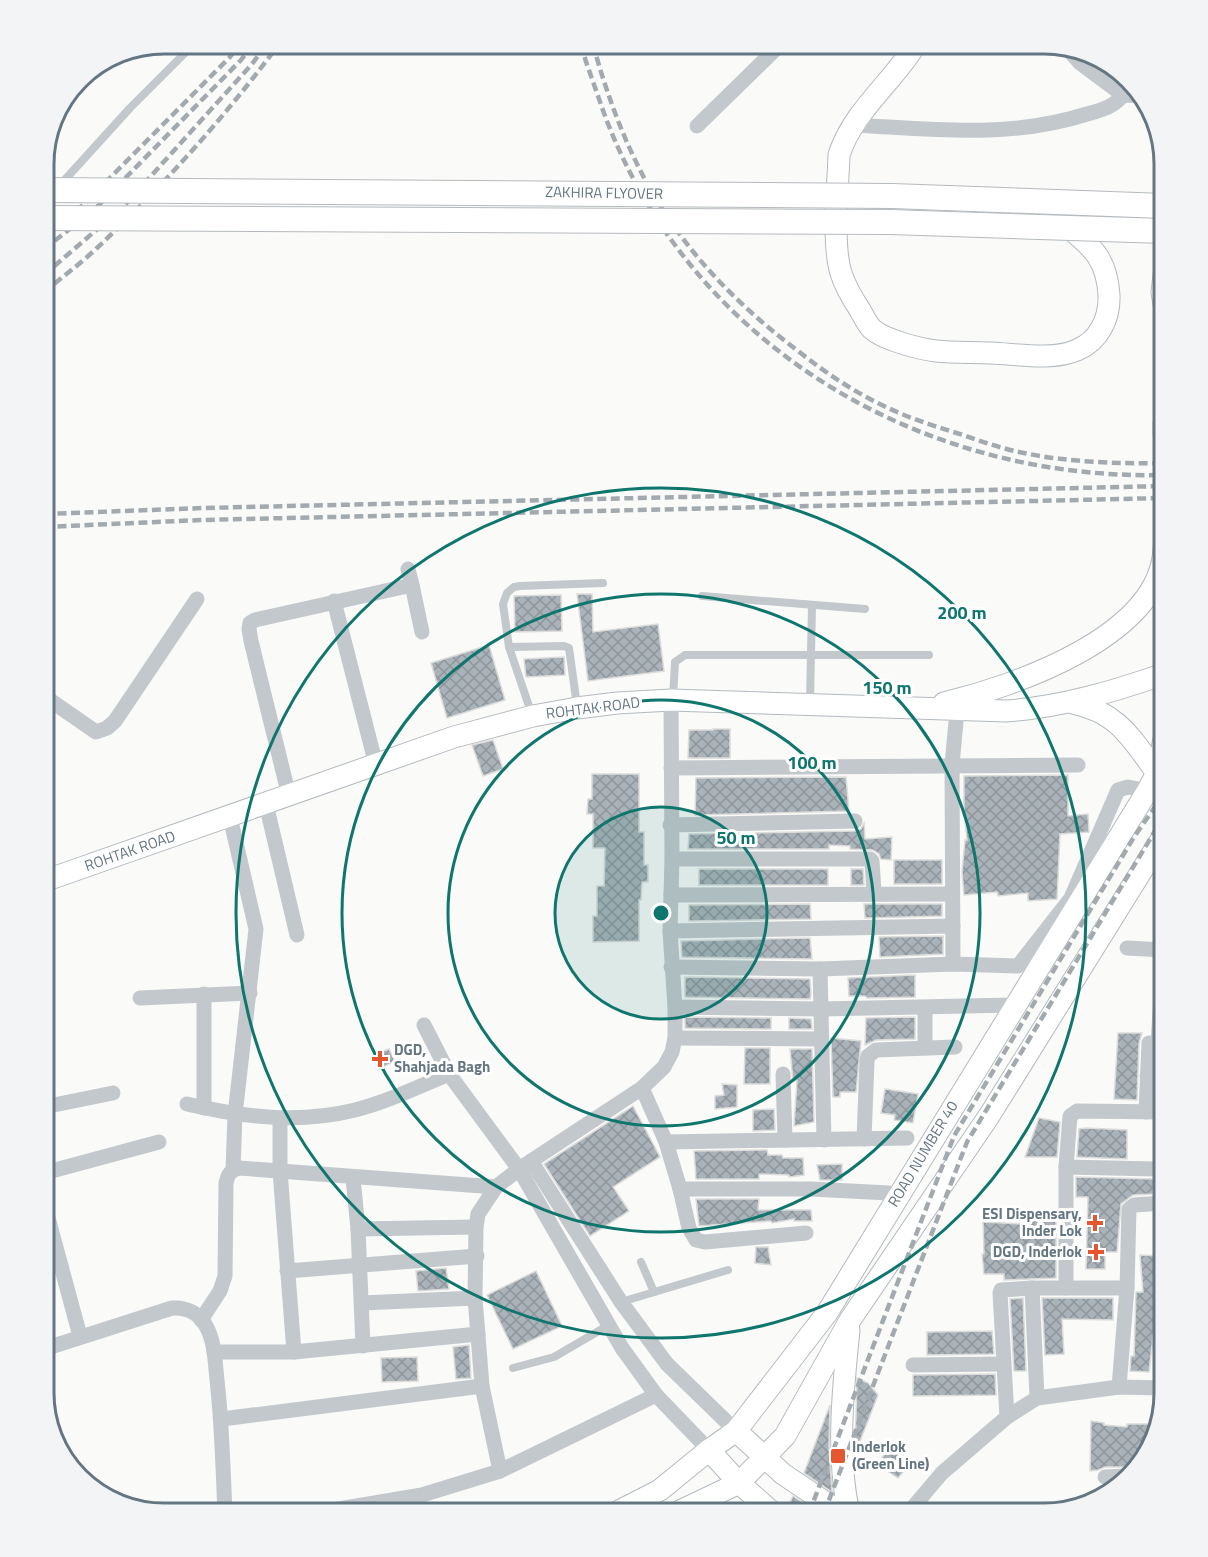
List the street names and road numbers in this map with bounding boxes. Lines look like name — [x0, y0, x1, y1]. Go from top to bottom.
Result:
street label: ZAKHIRA FLYOVER — [545, 180, 663, 205]
street label: ROHTAK ROAD — [544, 690, 641, 725]
street label: ROHTAK ROAD — [81, 824, 178, 877]
street label: ROAD NUMBER 40 — [882, 1096, 963, 1211]

